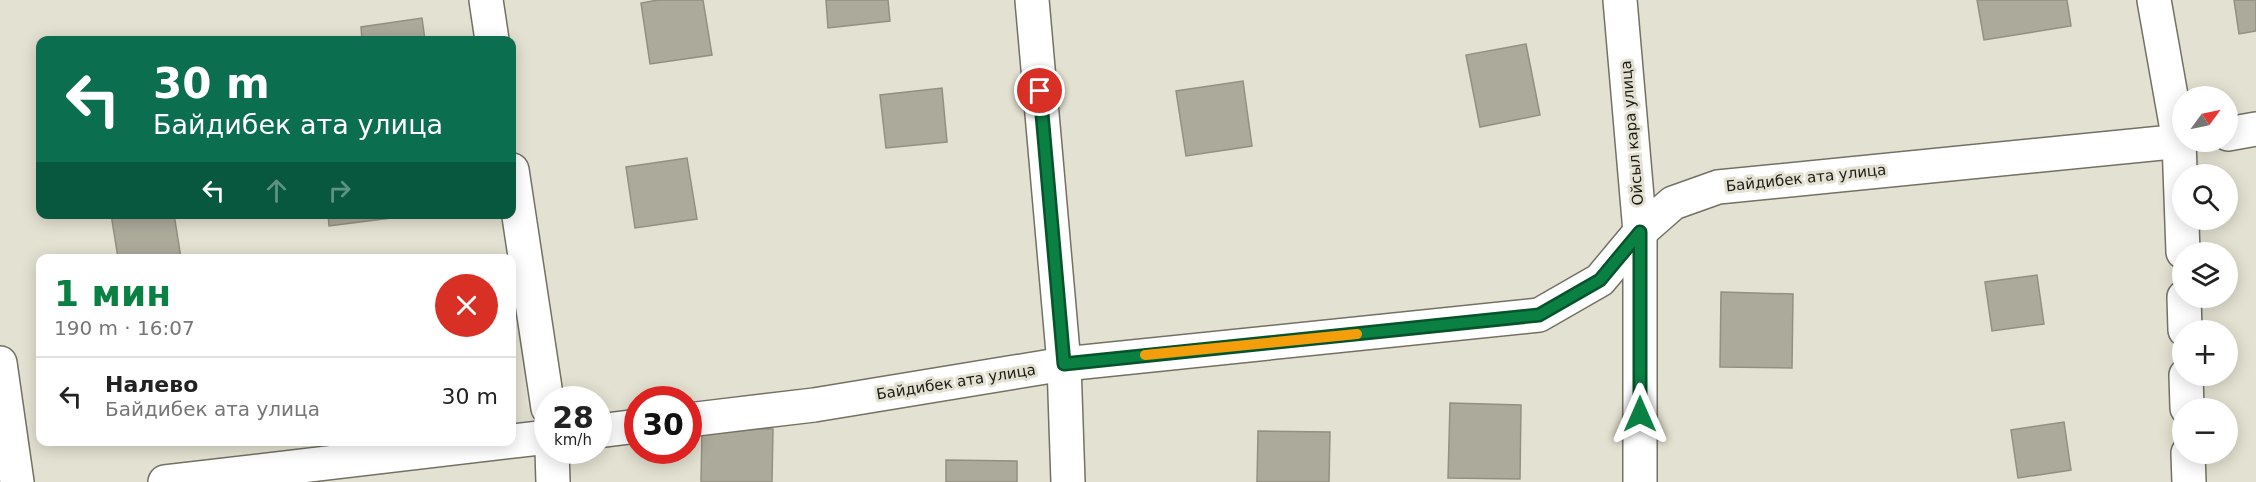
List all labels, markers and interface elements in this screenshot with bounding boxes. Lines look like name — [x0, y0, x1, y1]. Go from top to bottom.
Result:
text: 30 m — [153, 59, 270, 108]
icon: left — [54, 60, 132, 138]
street label: Ойсыл кара улица — [1617, 60, 1647, 206]
pin — [1014, 65, 1065, 116]
icon: arrive — [1023, 74, 1056, 107]
north arrow — [2172, 86, 2238, 152]
map controls — [2172, 86, 2238, 464]
text: Байдибек ата улица — [153, 109, 443, 140]
street label: Байдибек ата улица — [1725, 161, 1887, 195]
button: search — [2172, 164, 2238, 230]
icon: left — [197, 174, 230, 207]
icon: ahead — [260, 174, 293, 207]
icon: right — [323, 174, 356, 207]
button: layers — [2172, 242, 2238, 308]
text: 1 мин — [54, 273, 171, 314]
button: close — [435, 274, 498, 337]
text: 190 m · 16:07 — [54, 316, 195, 340]
button: + — [2172, 320, 2238, 386]
street label: Байдибек ата улица — [875, 361, 1037, 403]
text: Налево — [105, 372, 198, 397]
icon: left — [54, 380, 87, 413]
position arrow — [1608, 382, 1672, 446]
text: 30 m — [442, 384, 498, 409]
speed limit sign: 30 — [624, 386, 702, 464]
text: Байдибек ата улица — [105, 397, 320, 421]
button: − — [2172, 398, 2238, 464]
text: 28 — [552, 400, 594, 435]
text: km/h — [554, 431, 592, 449]

